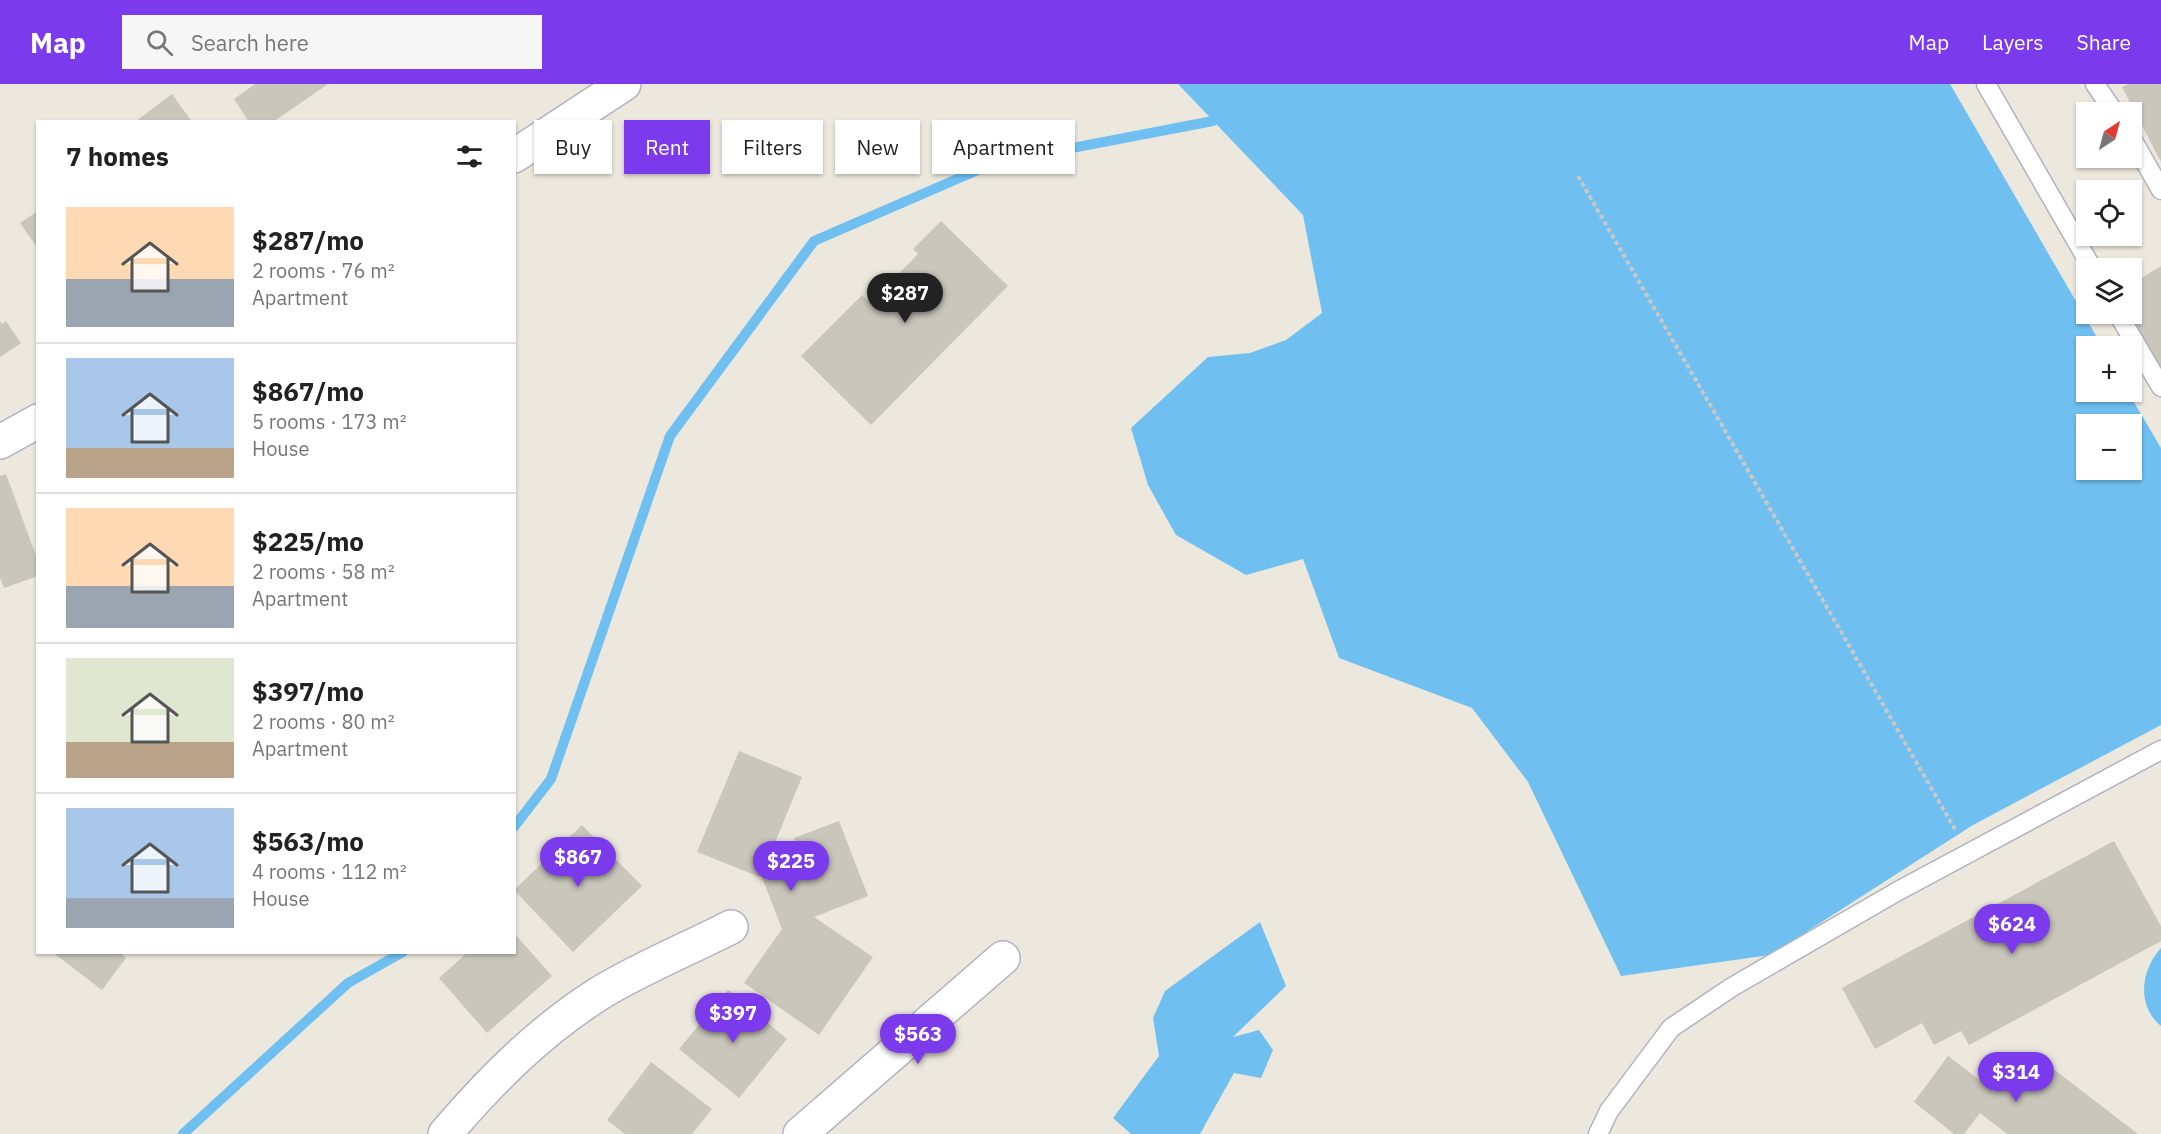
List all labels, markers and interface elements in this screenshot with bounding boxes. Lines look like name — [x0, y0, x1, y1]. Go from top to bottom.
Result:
search box — [122, 15, 542, 69]
text: Map — [30, 24, 86, 61]
icon: search — [143, 26, 176, 59]
text: Search here — [191, 28, 309, 57]
text: Map — [1909, 28, 1949, 56]
text: Layers — [1982, 28, 2044, 56]
text: Share — [2077, 28, 2131, 56]
north arrow — [2076, 102, 2142, 168]
map controls — [2076, 102, 2142, 480]
chip: Buy — [534, 120, 612, 174]
chip: Rent — [624, 120, 710, 174]
chip: Filters — [722, 120, 823, 174]
chip: New — [835, 120, 920, 174]
chip: Apartment — [932, 120, 1075, 174]
text: 7 homes — [66, 139, 169, 173]
icon: filters — [453, 140, 486, 173]
button: locate — [2076, 180, 2142, 246]
text: $287/mo — [252, 223, 364, 257]
icon: home — [114, 231, 186, 303]
text: 2 rooms · 76 m² — [252, 257, 395, 284]
button: layers — [2076, 258, 2142, 324]
pin: $287 — [869, 273, 941, 324]
text: $287 — [881, 279, 929, 306]
text: Apartment — [252, 284, 348, 311]
button: + — [2076, 336, 2142, 402]
text: $867/mo — [252, 374, 364, 408]
icon: home — [114, 382, 186, 454]
text: 5 rooms · 173 m² — [252, 408, 407, 435]
button: − — [2076, 414, 2142, 480]
text: House — [252, 435, 309, 462]
text: $225/mo — [252, 524, 364, 558]
icon: home — [114, 532, 186, 604]
text: 2 rooms · 58 m² — [252, 558, 395, 585]
text: Apartment — [252, 585, 348, 612]
text: $397/mo — [252, 674, 364, 708]
icon: home — [114, 682, 186, 754]
text: 2 rooms · 80 m² — [252, 708, 395, 735]
text: Apartment — [252, 735, 348, 762]
text: $563/mo — [252, 824, 364, 858]
icon: home — [114, 832, 186, 904]
pin: $867 — [542, 837, 614, 888]
pin: $225 — [755, 841, 827, 892]
text: $867 — [554, 843, 602, 870]
text: $225 — [767, 847, 815, 874]
text: 4 rooms · 112 m² — [252, 858, 407, 885]
text: House — [252, 885, 309, 912]
pin: $624 — [1976, 904, 2048, 955]
text: $624 — [1988, 910, 2036, 937]
pin: $397 — [697, 993, 769, 1044]
text: $397 — [709, 999, 757, 1026]
pin: $563 — [882, 1014, 954, 1065]
text: $563 — [894, 1020, 942, 1047]
pin: $314 — [1980, 1052, 2052, 1103]
text: $314 — [1992, 1058, 2040, 1085]

